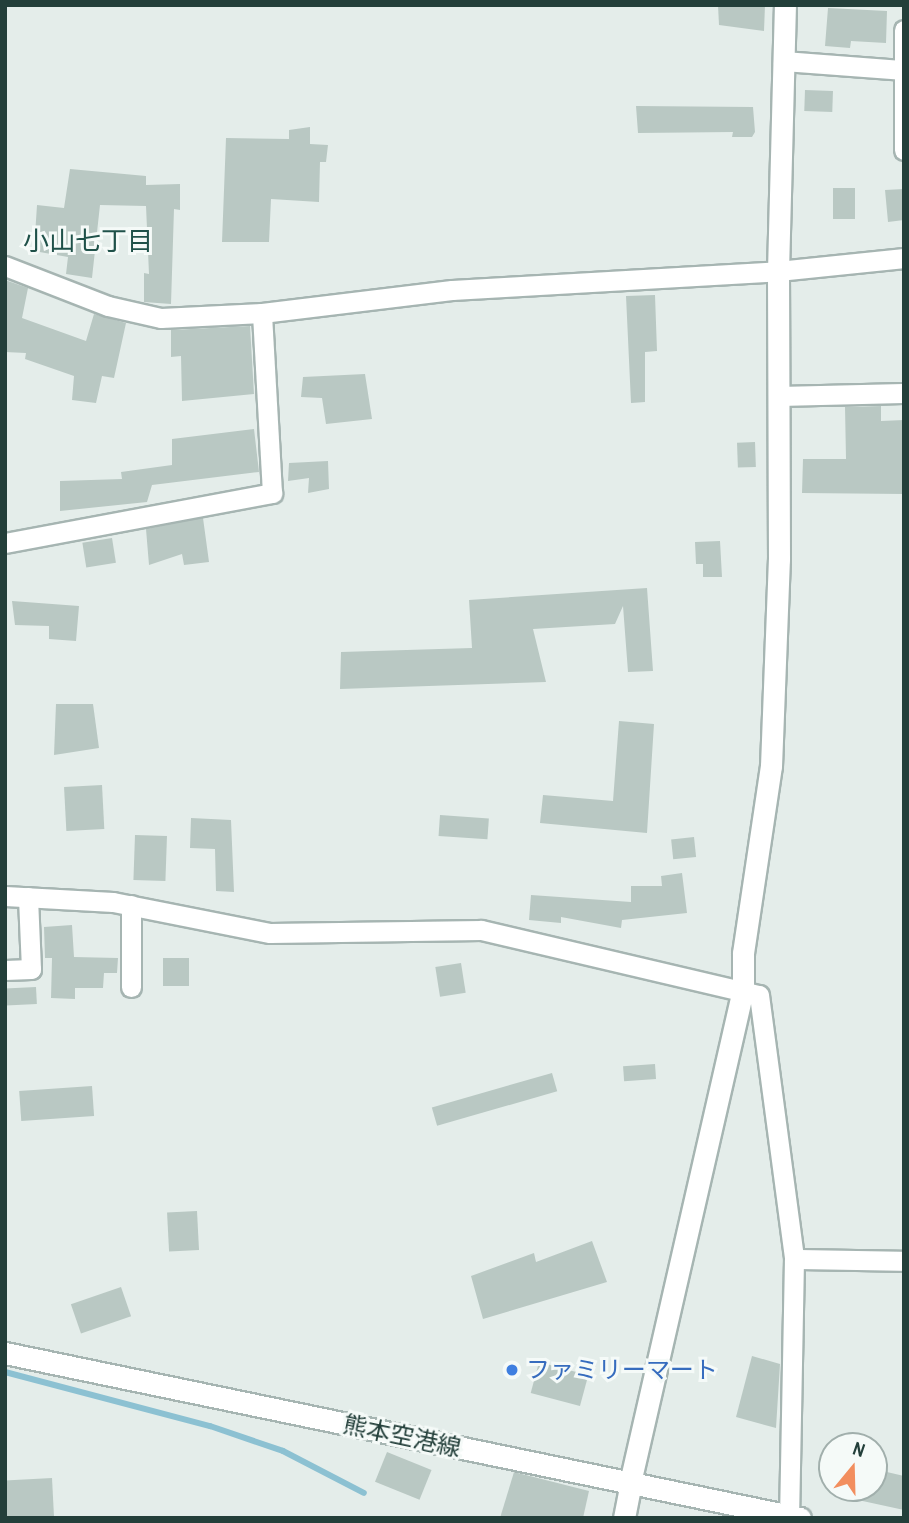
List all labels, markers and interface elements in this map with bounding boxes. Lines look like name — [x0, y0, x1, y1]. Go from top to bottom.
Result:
district label: 小山七丁目 — [23, 225, 153, 257]
place label: ファミリーマート — [526, 1356, 718, 1384]
marker: ファミリーマート — [504, 1362, 520, 1378]
street label: 熊本空港線 — [340, 1409, 464, 1463]
north arrow — [818, 1432, 888, 1502]
text: N — [850, 1435, 869, 1463]

